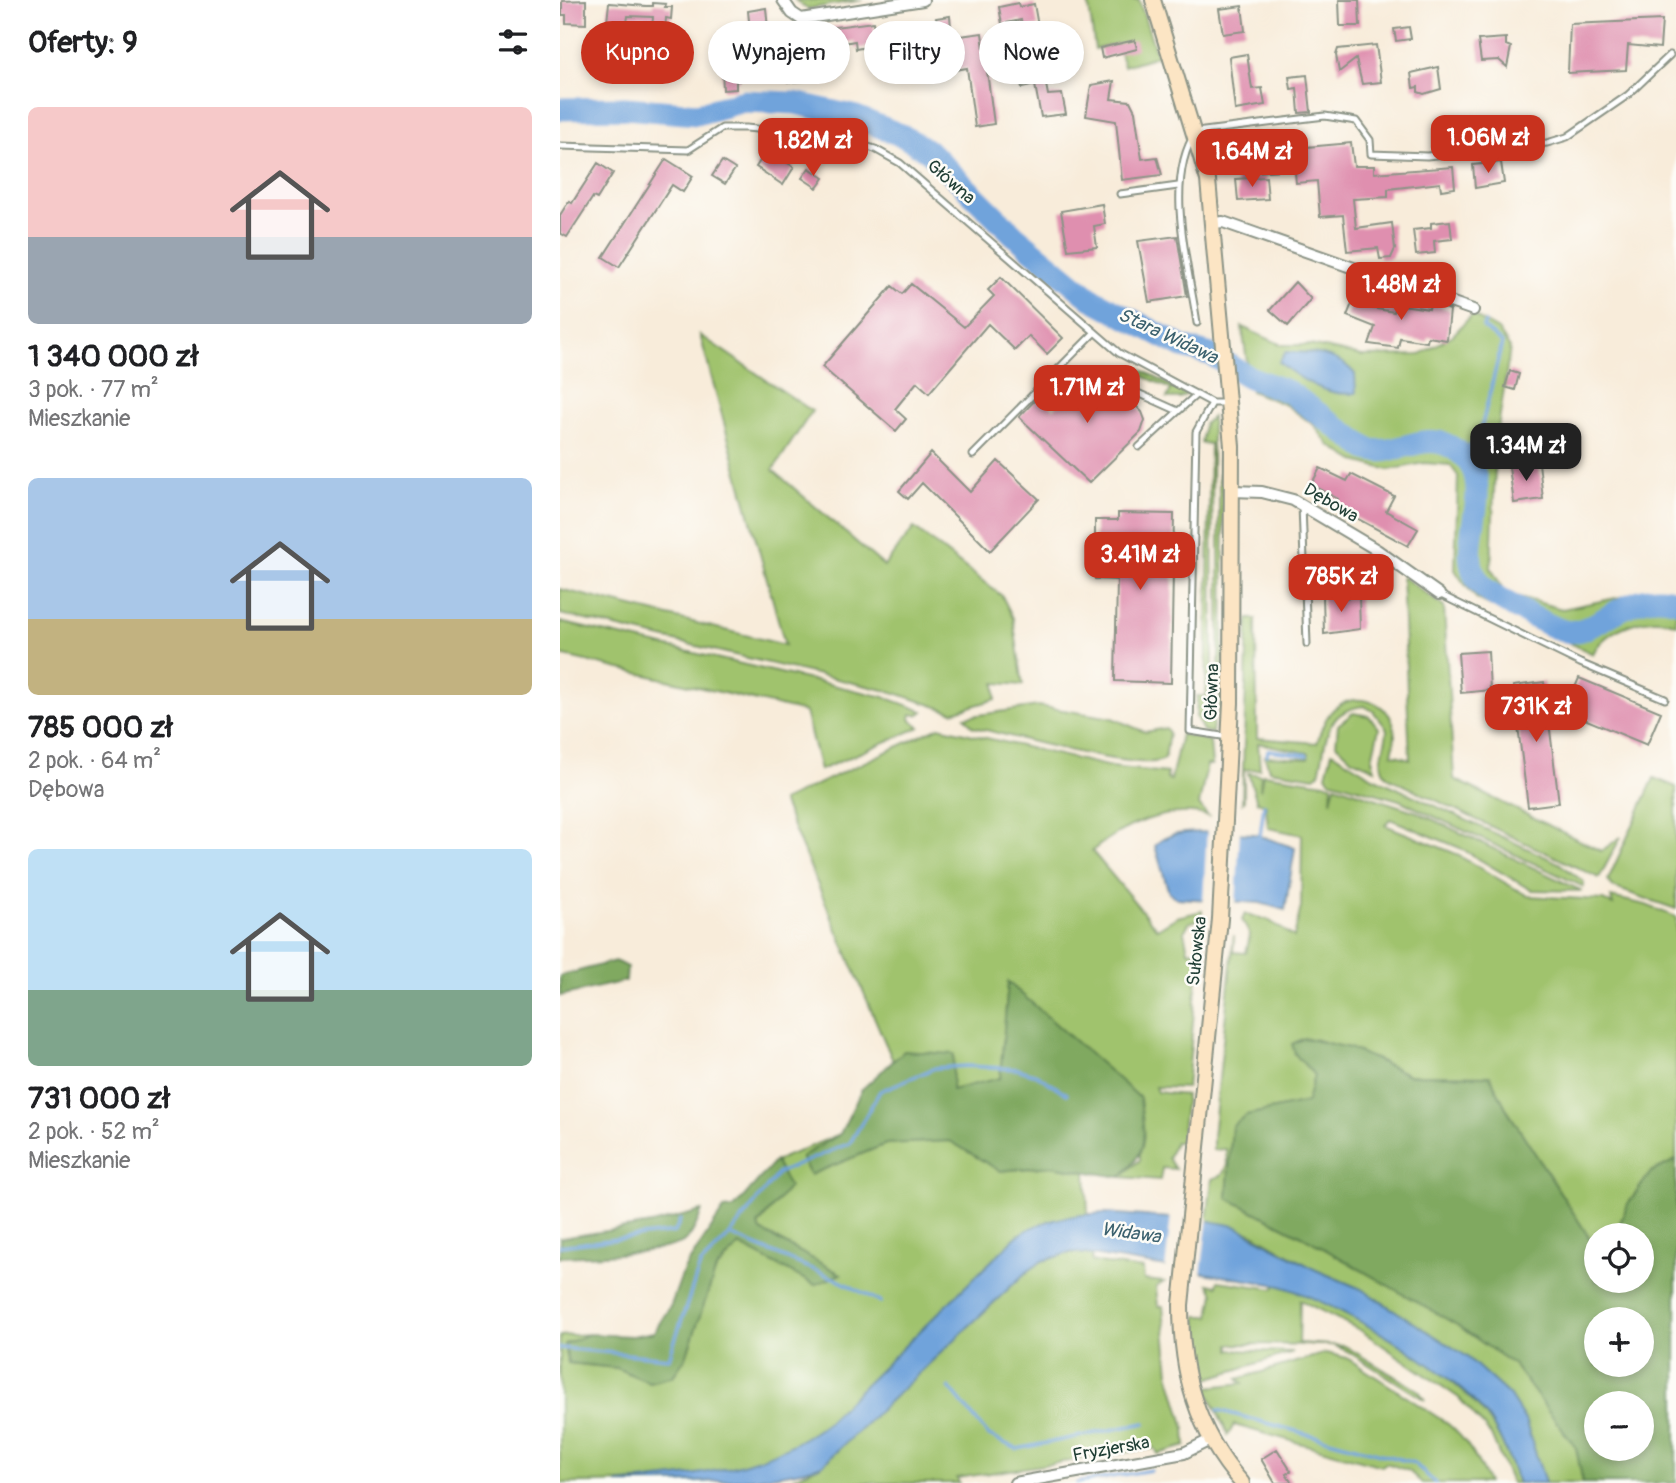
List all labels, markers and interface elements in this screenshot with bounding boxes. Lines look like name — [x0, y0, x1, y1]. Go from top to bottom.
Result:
chip: Kupno — [581, 21, 694, 84]
chip: Wynajem — [708, 21, 850, 84]
chip: Filtry — [864, 21, 965, 84]
chip: Nowe — [979, 21, 1084, 84]
icon: filters — [494, 23, 532, 61]
text: Oferty: 9 — [28, 24, 138, 61]
pin: 1.06M zł — [1416, 116, 1560, 175]
pin: 1.82M zł — [741, 118, 885, 178]
text: 1.06M zł — [1447, 123, 1529, 152]
text: 1.82M zł — [774, 126, 852, 155]
pin: 1.64M zł — [1180, 130, 1324, 189]
text: 1.64M zł — [1212, 137, 1292, 166]
icon: home — [217, 152, 343, 278]
street label: Główna — [922, 155, 980, 209]
pin: 1.48M zł — [1329, 262, 1473, 322]
text: 1.48M zł — [1362, 270, 1440, 299]
water label: Stara Widawa — [1115, 303, 1222, 370]
text: 1 340 000 zł — [28, 338, 198, 375]
pin: 1.71M zł — [1015, 366, 1159, 425]
text: 1.71M zł — [1050, 373, 1124, 402]
text: 3 pok. · 77 m² — [28, 375, 159, 404]
text: Mieszkanie — [28, 404, 130, 433]
pin: 1.34M zł — [1454, 424, 1598, 483]
text: 1.34M zł — [1486, 431, 1566, 460]
street label: Dębowa — [1299, 478, 1363, 528]
icon: home — [217, 523, 343, 649]
pin: 3.41M zł — [1068, 532, 1212, 592]
text: 3.41M zł — [1100, 540, 1180, 569]
pin: 785K zł — [1276, 554, 1406, 614]
text: 785K zł — [1305, 562, 1377, 591]
street label: Główna — [1200, 663, 1224, 721]
pin: 731K zł — [1471, 684, 1601, 744]
text: 731K zł — [1501, 692, 1571, 721]
text: 785 000 zł — [28, 709, 173, 746]
text: 2 pok. · 64 m² — [28, 746, 161, 775]
text: Dębowa — [28, 775, 104, 804]
icon: home — [217, 894, 343, 1020]
street label: Sułowska — [1182, 915, 1212, 987]
text: 731 000 zł — [28, 1080, 170, 1117]
text: 2 pok. · 52 m² — [28, 1117, 160, 1146]
text: Mieszkanie — [28, 1146, 130, 1175]
water label: Widawa — [1100, 1217, 1163, 1249]
map controls — [1584, 1223, 1654, 1461]
button: locate — [1584, 1223, 1654, 1293]
button: + — [1584, 1307, 1654, 1377]
button: − — [1584, 1391, 1654, 1461]
street label: Fryzjerska — [1071, 1431, 1151, 1467]

